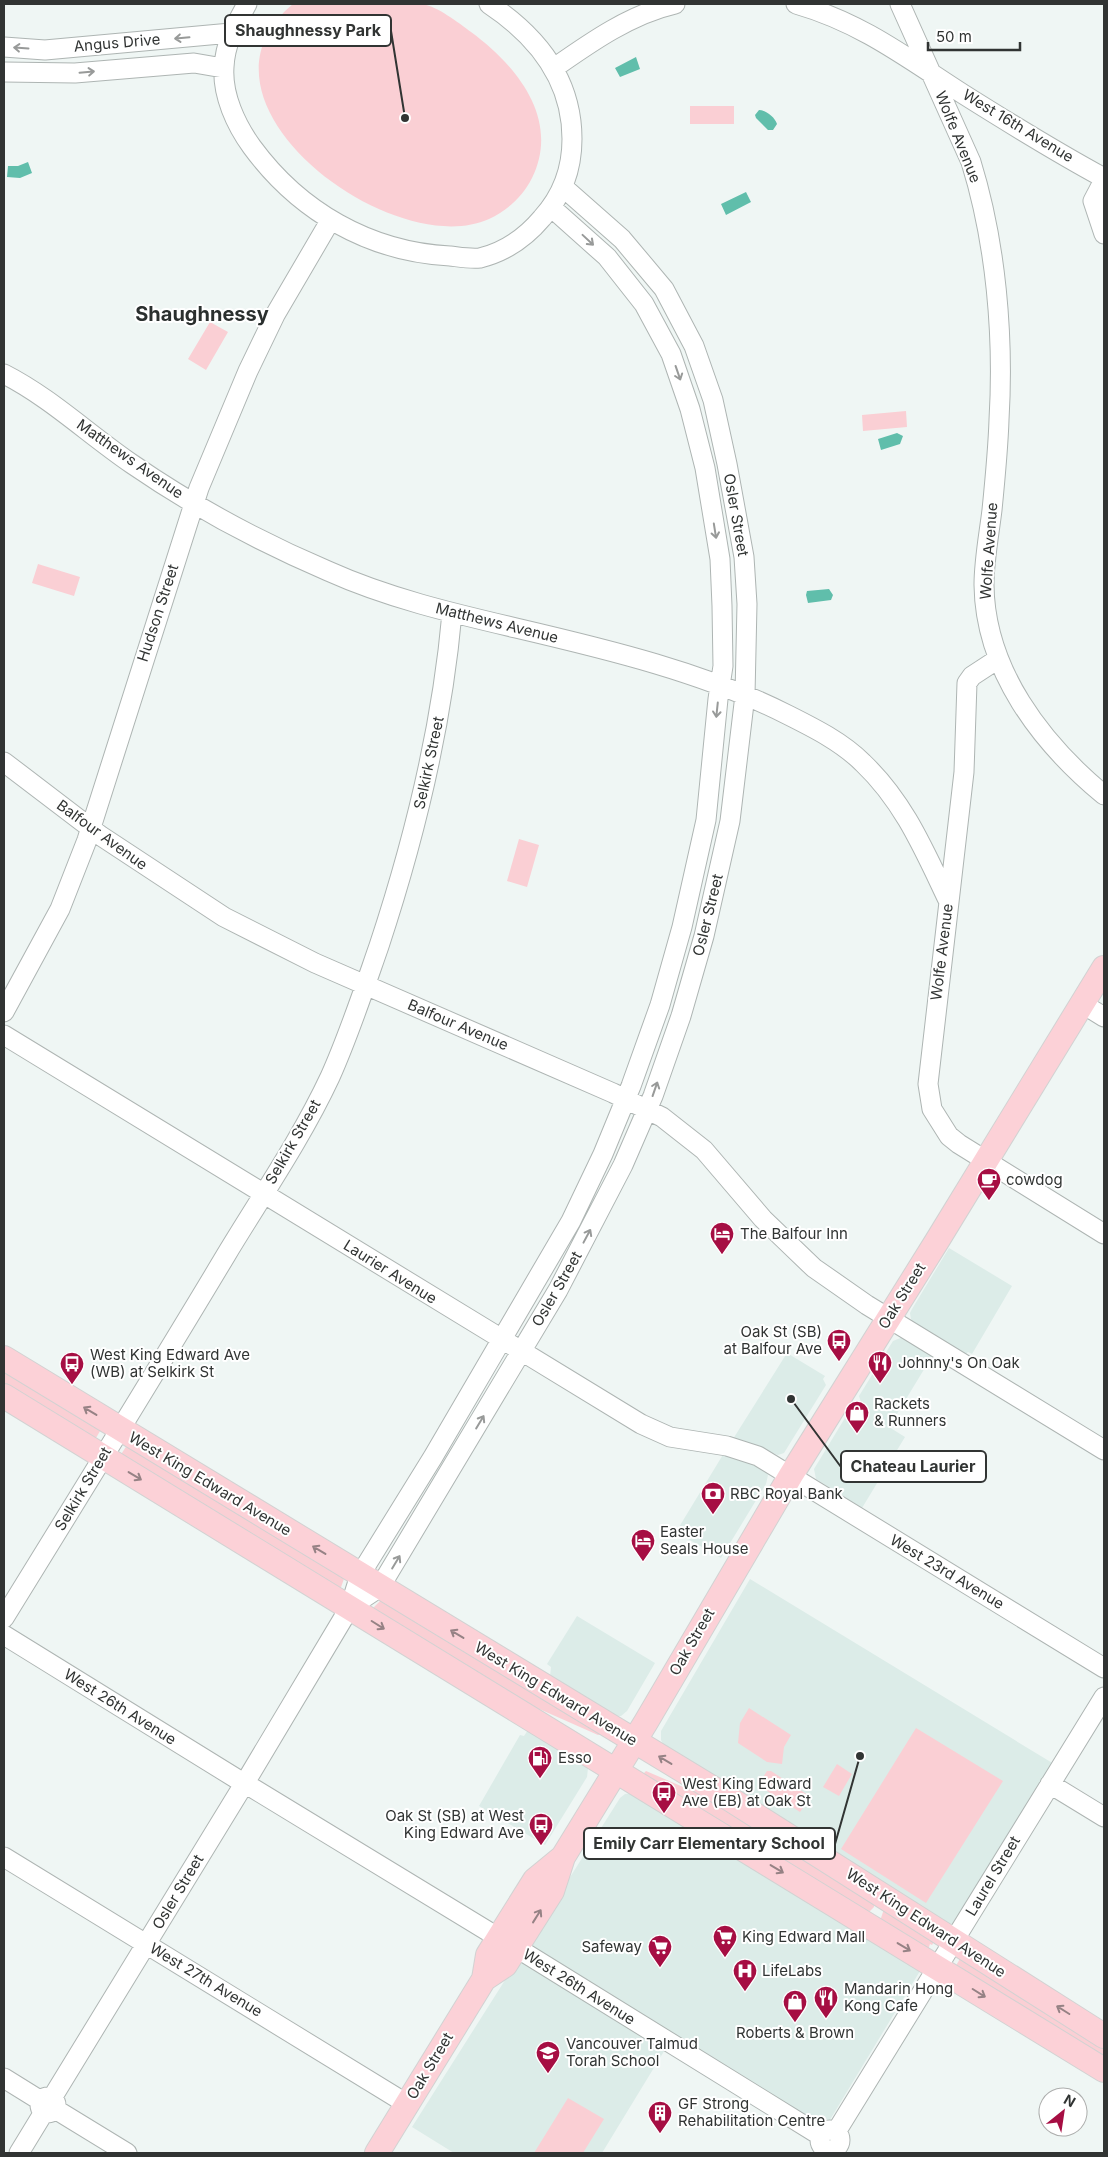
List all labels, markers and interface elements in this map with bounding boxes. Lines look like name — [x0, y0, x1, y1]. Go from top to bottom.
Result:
callout: Shaughnessy Park — [225, 15, 391, 46]
text: Shaughnessy Park — [235, 20, 382, 40]
scale bar — [928, 20, 1020, 52]
text: 50 m — [936, 27, 972, 46]
street label: Angus Drive — [73, 29, 161, 56]
one-way arrow — [175, 33, 191, 42]
one-way arrow — [13, 43, 29, 53]
one-way arrow — [79, 67, 95, 77]
street label: West 16th Avenue — [959, 85, 1077, 166]
street label: Wolfe Avenue — [931, 88, 986, 186]
one-way arrow — [582, 234, 595, 246]
district label: Shaughnessy — [135, 302, 269, 326]
one-way arrow — [674, 365, 683, 380]
street label: Matthews Avenue — [73, 415, 187, 502]
street label: Osler Street — [720, 472, 753, 558]
street label: Wolfe Avenue — [976, 502, 1001, 600]
one-way arrow — [710, 523, 720, 539]
street label: Hudson Street — [133, 562, 182, 664]
street label: Matthews Avenue — [434, 598, 560, 647]
one-way arrow — [712, 702, 722, 718]
street label: Selkirk Street — [409, 715, 448, 811]
street label: Balfour Avenue — [53, 795, 151, 874]
street label: Osler Street — [688, 872, 727, 958]
street label: Wolfe Avenue — [926, 902, 957, 1001]
street label: Balfour Avenue — [405, 995, 511, 1054]
one-way arrow — [651, 1081, 661, 1097]
street label: Selkirk Street — [261, 1096, 324, 1187]
cafe icon: cowdog — [976, 1167, 1002, 1201]
place label: cowdog — [1006, 1170, 1063, 1189]
hotel icon: The Balfour Inn — [709, 1221, 735, 1255]
place label: The Balfour Inn — [740, 1224, 848, 1243]
one-way arrow — [582, 1229, 592, 1244]
street label: Laurier Avenue — [340, 1235, 440, 1308]
street label: Osler Street — [527, 1248, 586, 1330]
street label: Oak Street — [874, 1259, 929, 1332]
place label: Oak St (SB) at Balfour Ave — [724, 1322, 822, 1358]
bus stop icon: Oak St (SB) at Balfour Ave — [826, 1328, 852, 1362]
place label: West King Edward Ave (WB) at Selkirk St — [90, 1345, 250, 1381]
restaurant icon: Johnny's On Oak — [867, 1350, 893, 1384]
bus stop icon: West King Edward Ave (WB) at Selkirk St — [59, 1351, 85, 1385]
place label: Johnny's On Oak — [898, 1353, 1020, 1372]
place label: Rackets & Runners — [874, 1394, 947, 1430]
shop icon: Rackets & Runners — [844, 1400, 870, 1434]
one-way arrow — [84, 1405, 98, 1415]
one-way arrow — [475, 1416, 485, 1430]
street label: West King Edward Avenue — [125, 1427, 295, 1540]
street label: Selkirk Street — [50, 1443, 115, 1534]
callout: Chateau Laurier — [841, 1451, 986, 1482]
text: Chateau Laurier — [851, 1456, 976, 1476]
one-way arrow — [127, 1471, 141, 1481]
bank icon: RBC Royal Bank — [700, 1481, 726, 1515]
place label: RBC Royal Bank — [730, 1484, 844, 1503]
place label: Easter Seals House — [660, 1522, 748, 1558]
hotel icon: Easter Seals House — [630, 1528, 656, 1562]
street label: West 23rd Avenue — [887, 1530, 1008, 1613]
one-way arrow — [312, 1544, 326, 1554]
one-way arrow — [391, 1555, 401, 1569]
street label: Oak Street — [665, 1605, 719, 1679]
one-way arrow — [371, 1619, 385, 1630]
one-way arrow — [451, 1629, 465, 1639]
street label: West King Edward Avenue — [471, 1637, 641, 1750]
street label: West 26th Avenue — [61, 1664, 180, 1749]
fuel station icon: Esso — [527, 1745, 553, 1779]
place label: Esso — [558, 1748, 592, 1767]
one-way arrow — [658, 1754, 672, 1764]
place label: West King Edward Ave (EB) at Oak St — [682, 1774, 812, 1810]
bus stop icon: West King Edward Ave (EB) at Oak St — [651, 1780, 677, 1814]
place label: Oak St (SB) at West King Edward Ave — [385, 1806, 524, 1842]
bus stop icon: Oak St (SB) at West King Edward Ave — [528, 1812, 554, 1846]
callout: Emily Carr Elementary School — [584, 1828, 835, 1859]
street label: Laurel Street — [961, 1832, 1024, 1919]
text: Emily Carr Elementary School — [593, 1833, 825, 1853]
street label: Osler Street — [148, 1851, 207, 1933]
street label: West King Edward Avenue — [843, 1864, 1010, 1981]
one-way arrow — [769, 1865, 783, 1875]
one-way arrow — [532, 1909, 542, 1923]
supermarket icon: King Edward Mall — [712, 1924, 738, 1958]
place label: King Edward Mall — [742, 1927, 865, 1946]
supermarket icon: Safeway — [647, 1934, 673, 1968]
place label: Safeway — [581, 1937, 643, 1956]
street label: West 27th Avenue — [146, 1938, 266, 2021]
one-way arrow — [896, 1942, 910, 1952]
street label: West 26th Avenue — [520, 1944, 639, 2029]
hospital icon: LifeLabs — [732, 1958, 758, 1992]
place label: LifeLabs — [762, 1961, 822, 1980]
place label: Mandarin Hong Kong Cafe — [844, 1979, 953, 2015]
restaurant icon: Mandarin Hong Kong Cafe — [813, 1985, 839, 2019]
one-way arrow — [971, 1988, 985, 1998]
shop icon: Roberts & Brown — [782, 1989, 808, 2023]
one-way arrow — [1056, 2005, 1070, 2016]
place label: Roberts & Brown — [736, 2023, 854, 2042]
street label: Oak Street — [402, 2029, 457, 2103]
place label: Vancouver Talmud Torah School — [566, 2034, 698, 2070]
school or university icon: Vancouver Talmud Torah School — [535, 2040, 561, 2074]
north arrow — [1038, 2087, 1088, 2137]
text: N — [1061, 2090, 1079, 2110]
place label: GF Strong Rehabilitation Centre — [678, 2094, 825, 2130]
building icon: GF Strong Rehabilitation Centre — [647, 2100, 673, 2134]

